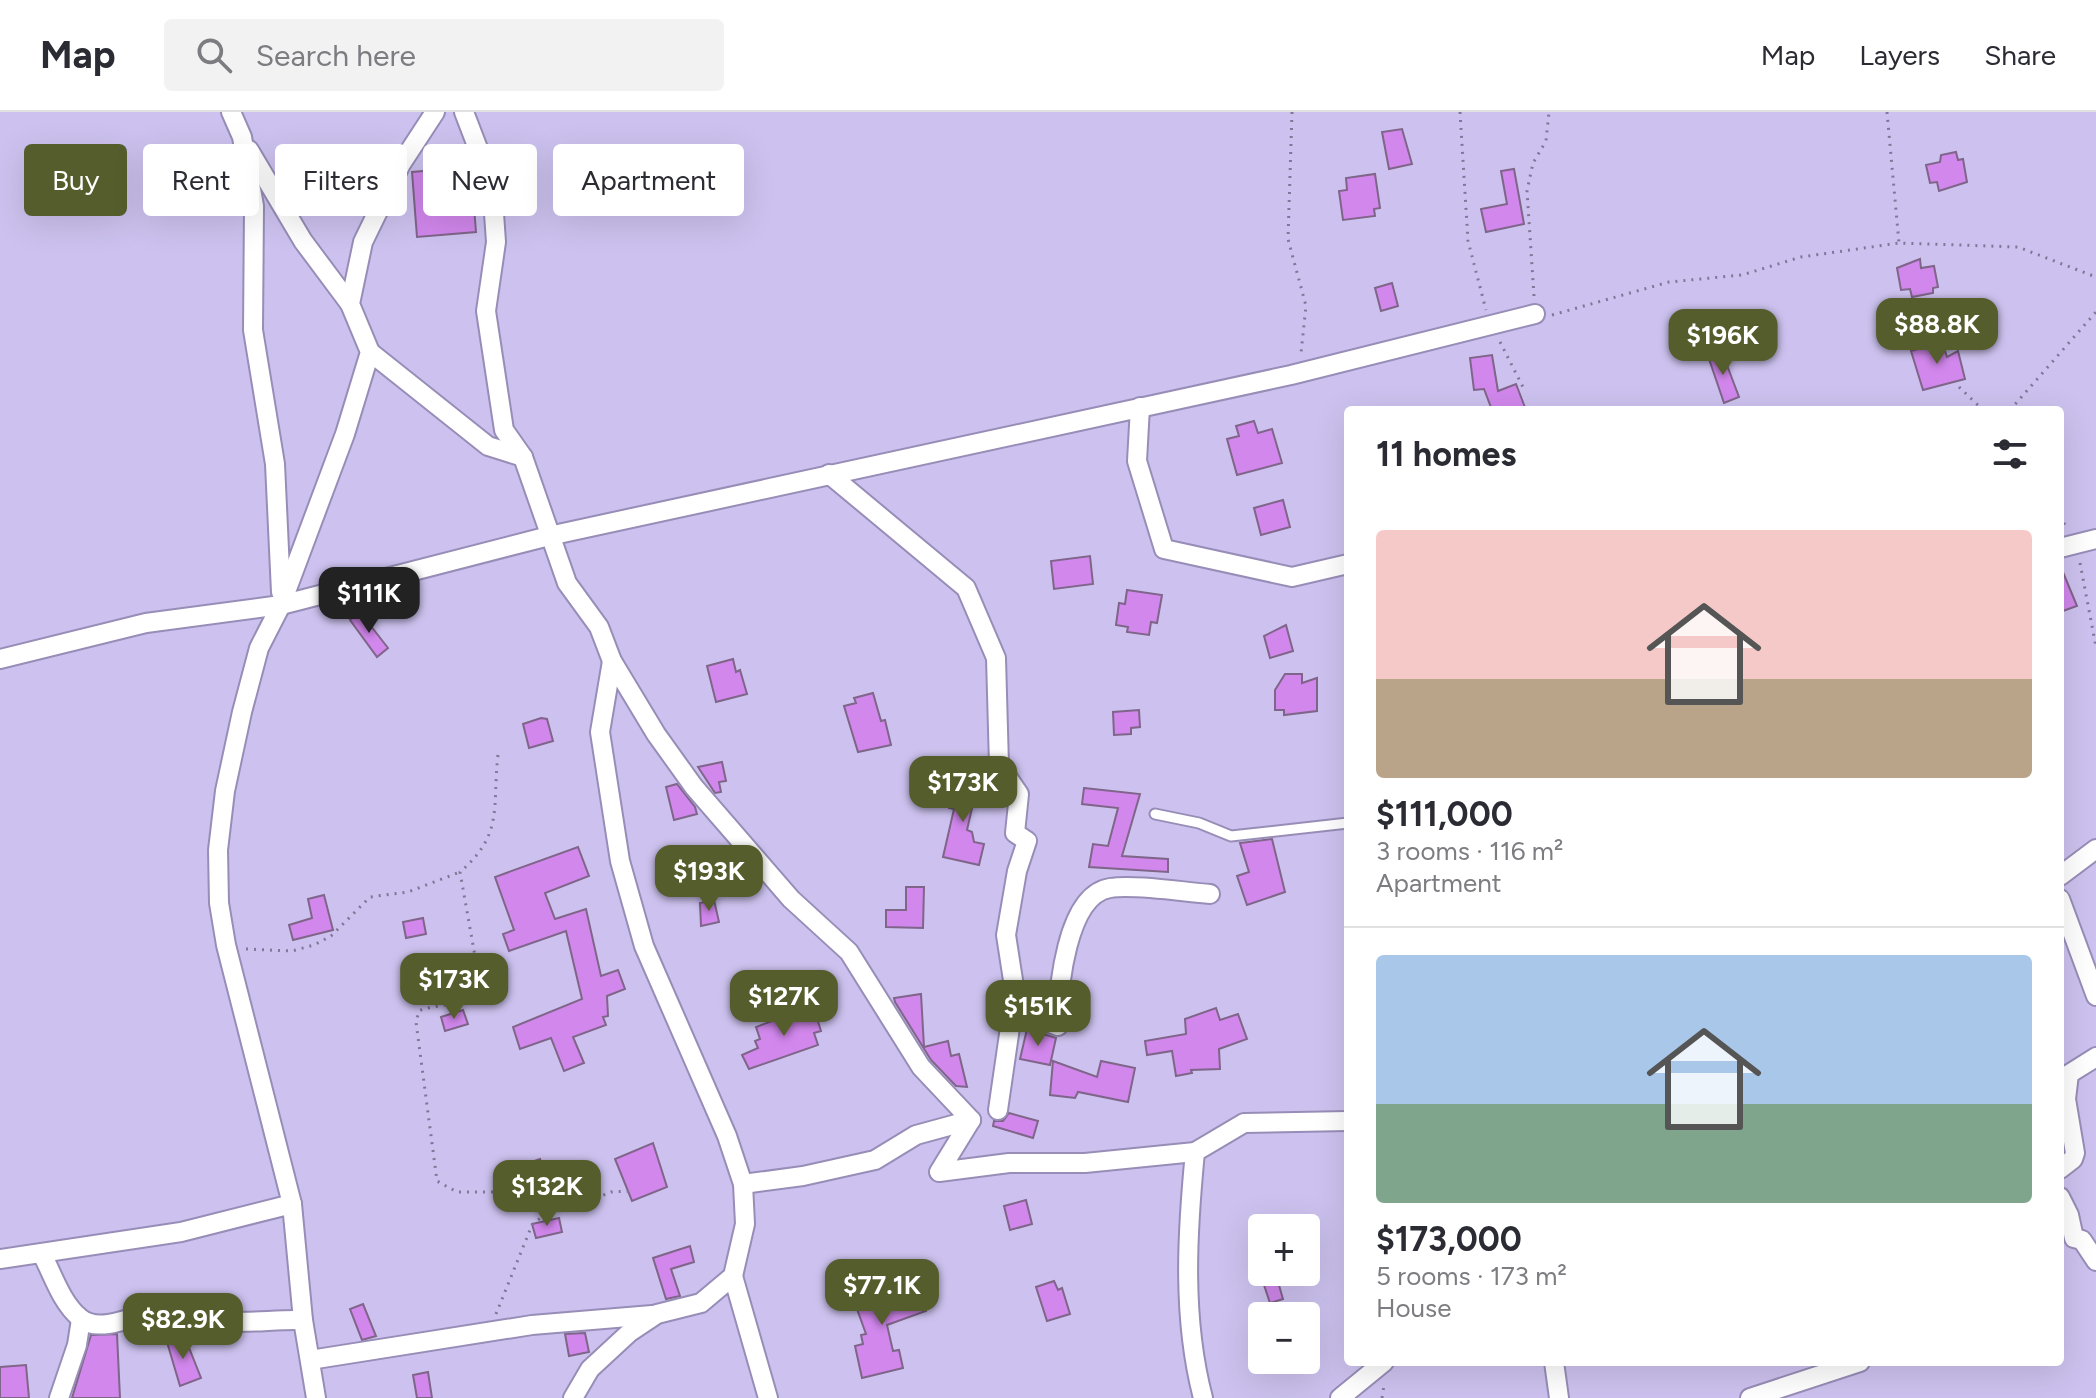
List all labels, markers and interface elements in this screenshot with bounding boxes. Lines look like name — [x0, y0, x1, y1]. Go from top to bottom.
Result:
search box — [164, 19, 724, 91]
text: Map — [40, 32, 116, 78]
icon: search — [192, 33, 236, 77]
text: Search here — [256, 37, 416, 74]
text: Map — [1761, 38, 1815, 72]
text: Layers — [1859, 38, 1940, 72]
text: Share — [1984, 38, 2056, 72]
chip: Buy — [24, 144, 127, 216]
chip: Rent — [143, 144, 259, 216]
chip: Filters — [275, 144, 407, 216]
chip: New — [423, 144, 537, 216]
chip: Apartment — [553, 144, 744, 216]
pin: $88.8K — [1872, 298, 2002, 366]
text: $88.8K — [1894, 308, 1980, 340]
pin: $196K — [1667, 309, 1779, 377]
text: $196K — [1687, 319, 1759, 351]
icon: filters — [1988, 432, 2032, 476]
text: 11 homes — [1376, 434, 1516, 475]
pin: $111K — [313, 567, 425, 635]
text: $111K — [337, 577, 401, 609]
icon: home — [1632, 582, 1776, 726]
pin: $173K — [907, 756, 1019, 824]
text: $173K — [927, 766, 999, 798]
text: $111,000 — [1376, 794, 1513, 835]
text: 3 rooms · 116 m² — [1376, 835, 1563, 867]
pin: $193K — [653, 845, 765, 913]
text: $193K — [673, 855, 745, 887]
text: Apartment — [1376, 867, 1502, 899]
pin: $173K — [398, 953, 510, 1021]
text: $173K — [418, 963, 490, 995]
pin: $127K — [728, 970, 840, 1038]
text: $127K — [748, 980, 820, 1012]
pin: $151K — [982, 980, 1094, 1048]
text: $151K — [1004, 990, 1072, 1022]
icon: home — [1632, 1007, 1776, 1151]
pin: $132K — [491, 1160, 603, 1228]
text: $132K — [511, 1170, 583, 1202]
map controls — [1248, 1214, 1320, 1374]
button: + — [1248, 1214, 1320, 1286]
text: $173,000 — [1376, 1219, 1522, 1260]
pin: $77.1K — [817, 1259, 947, 1327]
text: 5 rooms · 173 m² — [1376, 1260, 1567, 1292]
text: $77.1K — [843, 1269, 921, 1301]
text: House — [1376, 1292, 1451, 1324]
pin: $82.9K — [118, 1293, 248, 1361]
button: − — [1248, 1302, 1320, 1374]
text: $82.9K — [141, 1303, 225, 1335]

